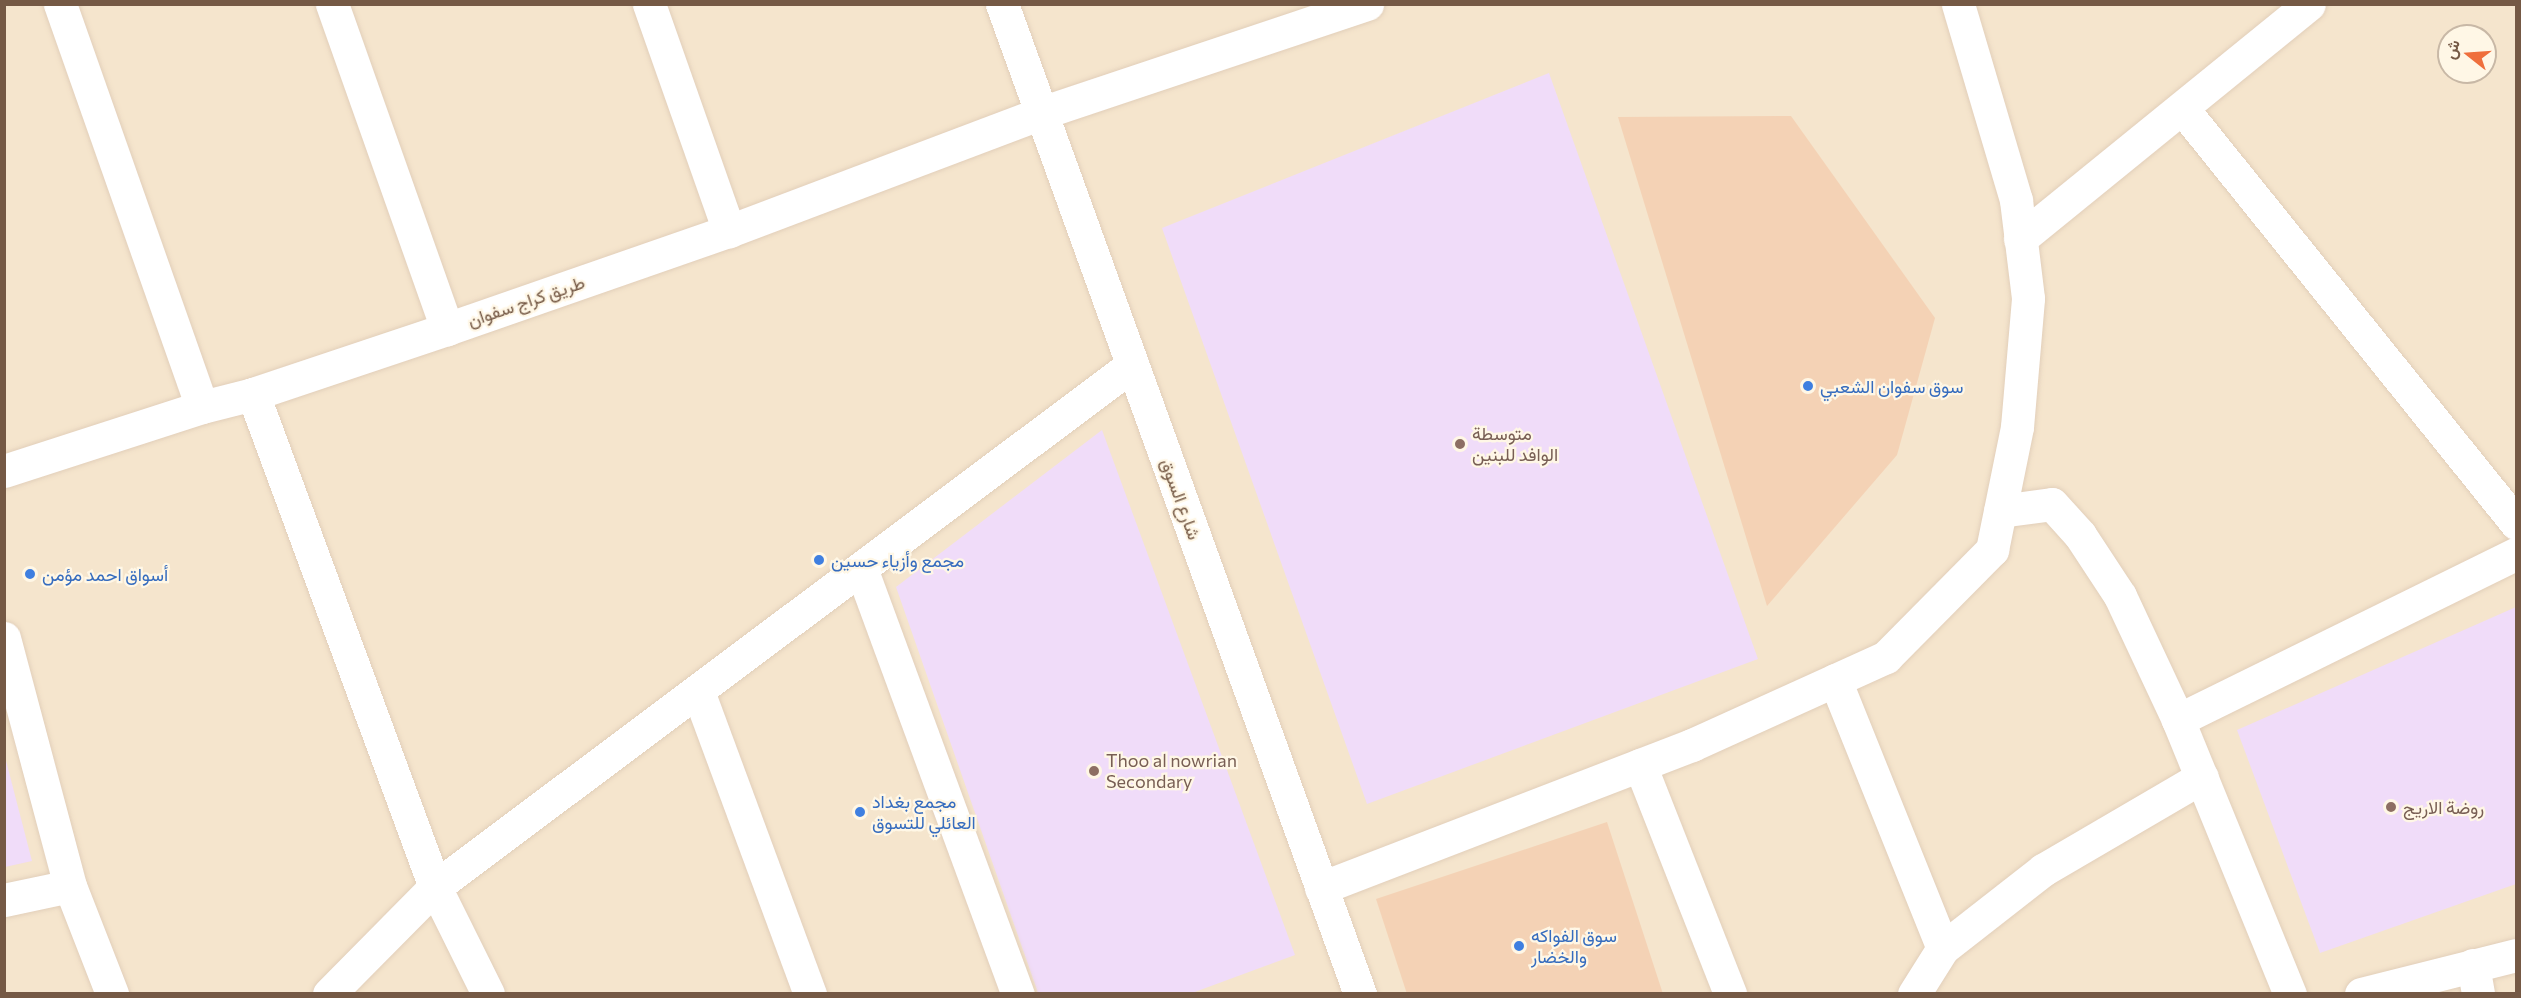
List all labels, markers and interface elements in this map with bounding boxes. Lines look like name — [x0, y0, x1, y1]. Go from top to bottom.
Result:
north arrow — [2437, 24, 2497, 84]
text: ش — [2439, 37, 2463, 61]
street label: طريق كراج سفوان — [465, 271, 587, 331]
place label: سوق سفوان الشعبي — [1820, 375, 1964, 397]
marker: سوق سفوان الشعبي — [1801, 379, 1815, 393]
place label: متوسطة الوافد للبنين — [1472, 423, 1558, 466]
marker: متوسطة الوافد للبنين — [1453, 437, 1467, 451]
street label: شارع السوق — [1156, 456, 1206, 542]
place label: مجمع وأزياء حسين — [831, 549, 964, 571]
marker: مجمع وأزياء حسين — [812, 553, 826, 567]
place label: أسواق احمد مؤمن — [42, 563, 168, 585]
marker: أسواق احمد مؤمن — [23, 567, 37, 581]
place label: Thoo al nowrian Secondary — [1106, 750, 1237, 792]
marker: Thoo al nowrian Secondary — [1087, 764, 1101, 778]
place label: مجمع بغداد العائلي للتسوق — [872, 791, 976, 834]
place label: روضة الاريج — [2403, 796, 2484, 818]
marker: روضة الاريج — [2384, 800, 2398, 814]
marker: مجمع بغداد العائلي للتسوق — [853, 805, 867, 819]
place label: سوق الفواكه والخضار — [1531, 925, 1617, 968]
marker: سوق الفواكه والخضار — [1512, 939, 1526, 953]

